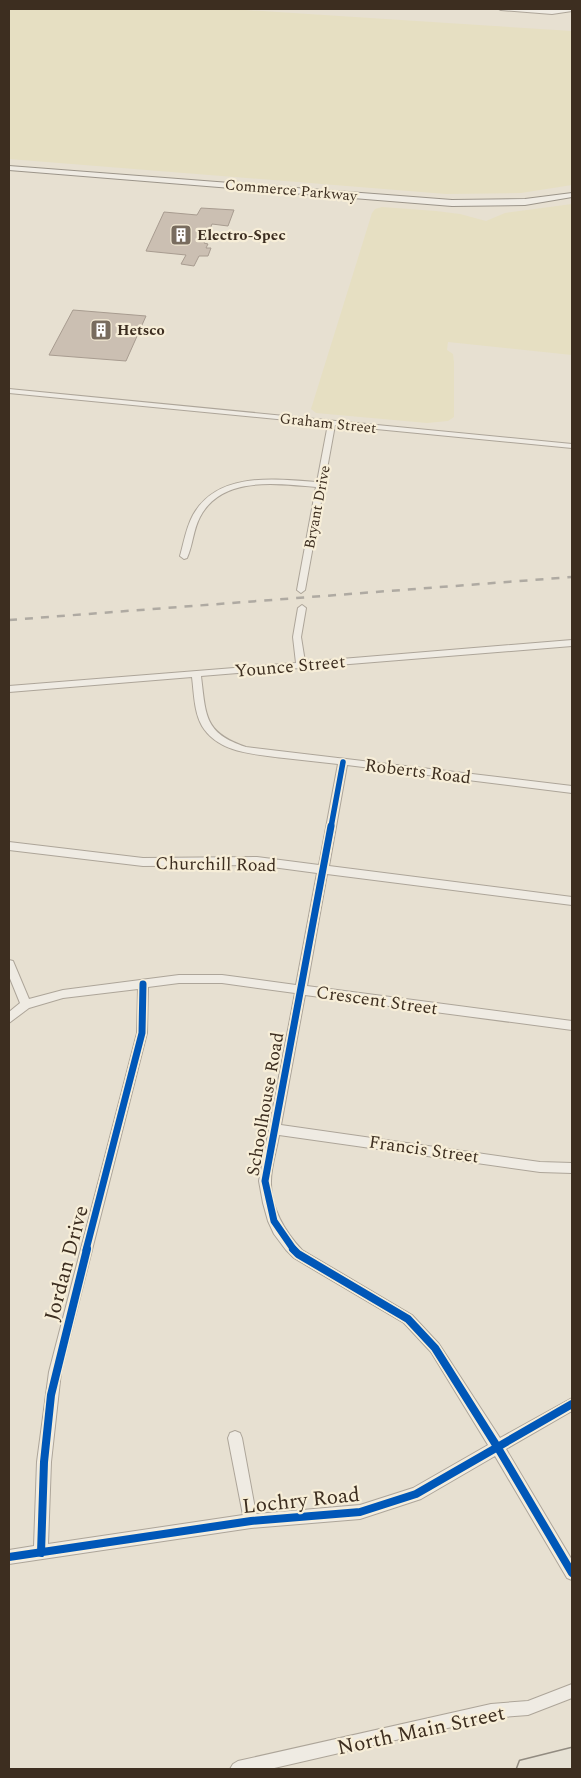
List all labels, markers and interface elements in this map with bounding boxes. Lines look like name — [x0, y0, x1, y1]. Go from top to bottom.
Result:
street label: Commerce Parkway — [224, 173, 359, 208]
building icon: Electro-Spec — [169, 223, 193, 247]
place label: Electro-Spec — [197, 224, 286, 247]
building icon: Hetsco — [89, 318, 113, 342]
place label: Hetsco — [117, 319, 165, 342]
street label: Graham Street — [279, 407, 377, 440]
street label: Bryant Drive — [298, 463, 337, 551]
street label: Younce Street — [234, 648, 347, 685]
street label: Roberts Road — [363, 752, 473, 791]
street label: Churchill Road — [155, 850, 277, 879]
street label: Crescent Street — [314, 979, 440, 1022]
street label: Schoolhouse Road — [240, 1030, 291, 1178]
street label: Francis Street — [367, 1128, 481, 1171]
street label: Jordan Drive — [36, 1202, 98, 1325]
street label: Lochry Road — [241, 1479, 361, 1523]
street label: North Main Street — [334, 1698, 508, 1764]

